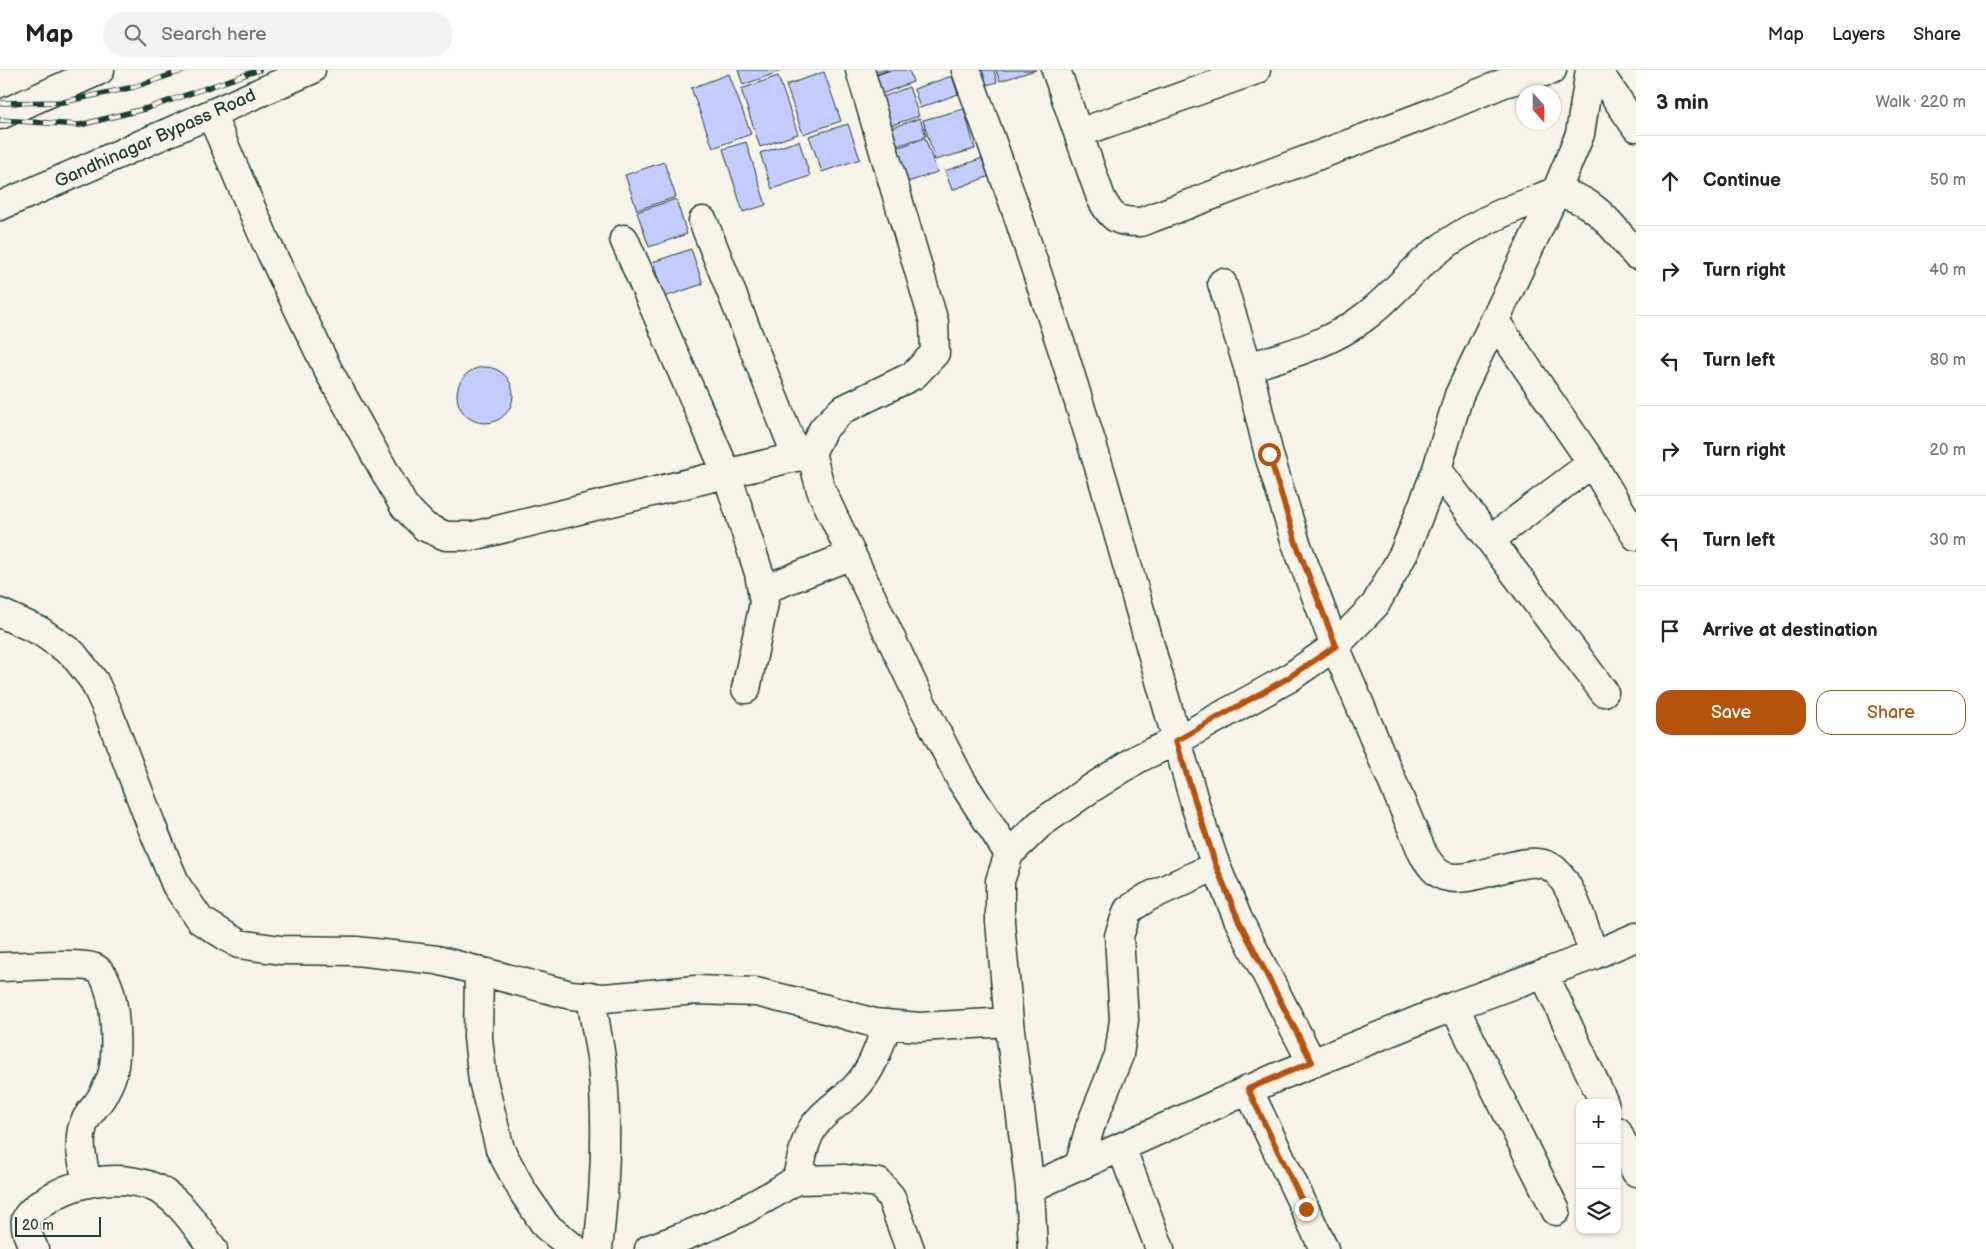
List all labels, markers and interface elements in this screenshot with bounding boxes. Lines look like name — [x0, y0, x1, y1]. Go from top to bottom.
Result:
search box — [103, 12, 453, 57]
text: Map — [25, 20, 73, 49]
icon: search — [121, 21, 149, 49]
text: Search here — [161, 23, 267, 46]
text: Map — [1768, 24, 1804, 45]
text: Layers — [1832, 24, 1885, 45]
text: Share — [1913, 24, 1961, 45]
street label: Gandhinagar Bypass Road — [51, 85, 259, 192]
north arrow — [1516, 85, 1561, 130]
text: 3 min — [1656, 90, 1709, 115]
text: Walk · 220 m — [1876, 93, 1966, 112]
icon: ahead — [1656, 167, 1684, 195]
text: Continue — [1703, 169, 1781, 192]
text: 50 m — [1930, 171, 1966, 190]
icon: right — [1656, 257, 1684, 285]
text: Turn right — [1703, 259, 1786, 282]
text: 40 m — [1929, 261, 1966, 280]
icon: left — [1656, 347, 1684, 375]
text: Turn left — [1703, 349, 1775, 372]
text: 80 m — [1930, 351, 1966, 370]
icon: right — [1656, 437, 1684, 465]
text: Turn right — [1703, 439, 1786, 462]
text: 20 m — [1930, 441, 1966, 460]
route start — [1258, 443, 1281, 466]
icon: left — [1656, 527, 1684, 555]
text: Turn left — [1703, 529, 1775, 552]
text: 30 m — [1929, 531, 1966, 550]
icon: arrive — [1656, 617, 1684, 645]
text: Arrive at destination — [1703, 619, 1878, 642]
button: Save — [1656, 690, 1806, 735]
button: Share — [1816, 690, 1966, 735]
map controls — [1576, 1099, 1621, 1234]
button: + — [1576, 1099, 1621, 1144]
button: − — [1576, 1144, 1621, 1189]
button: layers — [1576, 1189, 1621, 1234]
route end — [1295, 1198, 1318, 1221]
scale bar — [15, 1214, 101, 1237]
text: 20 m — [22, 1217, 54, 1234]

